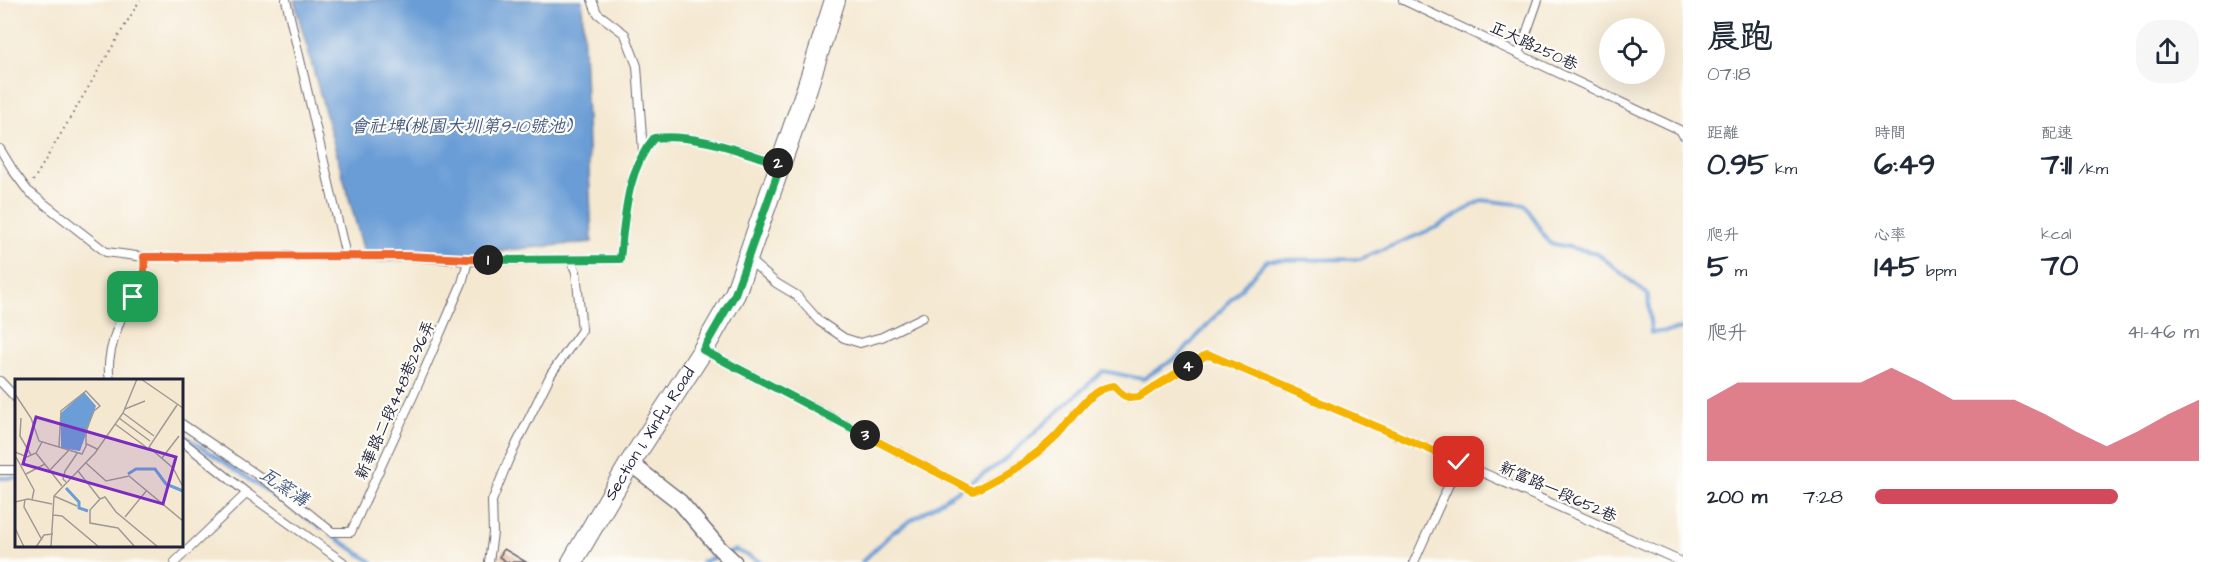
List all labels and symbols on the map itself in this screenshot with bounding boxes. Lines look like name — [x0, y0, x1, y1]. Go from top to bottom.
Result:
street label: 正大路250巷 — [1486, 16, 1582, 76]
water label: 會社埤(桃園大圳第9-10號池) — [350, 114, 573, 139]
pin: 2 — [763, 148, 793, 178]
pin: 1 — [473, 245, 503, 275]
pin — [107, 271, 158, 322]
street label: 新華路二段448巷296弄 — [350, 317, 440, 483]
pin: 4 — [1173, 351, 1203, 381]
street label: Section 1, Xinfu Road — [600, 363, 700, 504]
inset map — [15, 379, 183, 547]
pin: 3 — [850, 420, 880, 450]
pin — [1433, 436, 1484, 487]
street label: 新富路一段652巷 — [1496, 456, 1620, 528]
water label: 瓦窯溝 — [255, 462, 315, 514]

